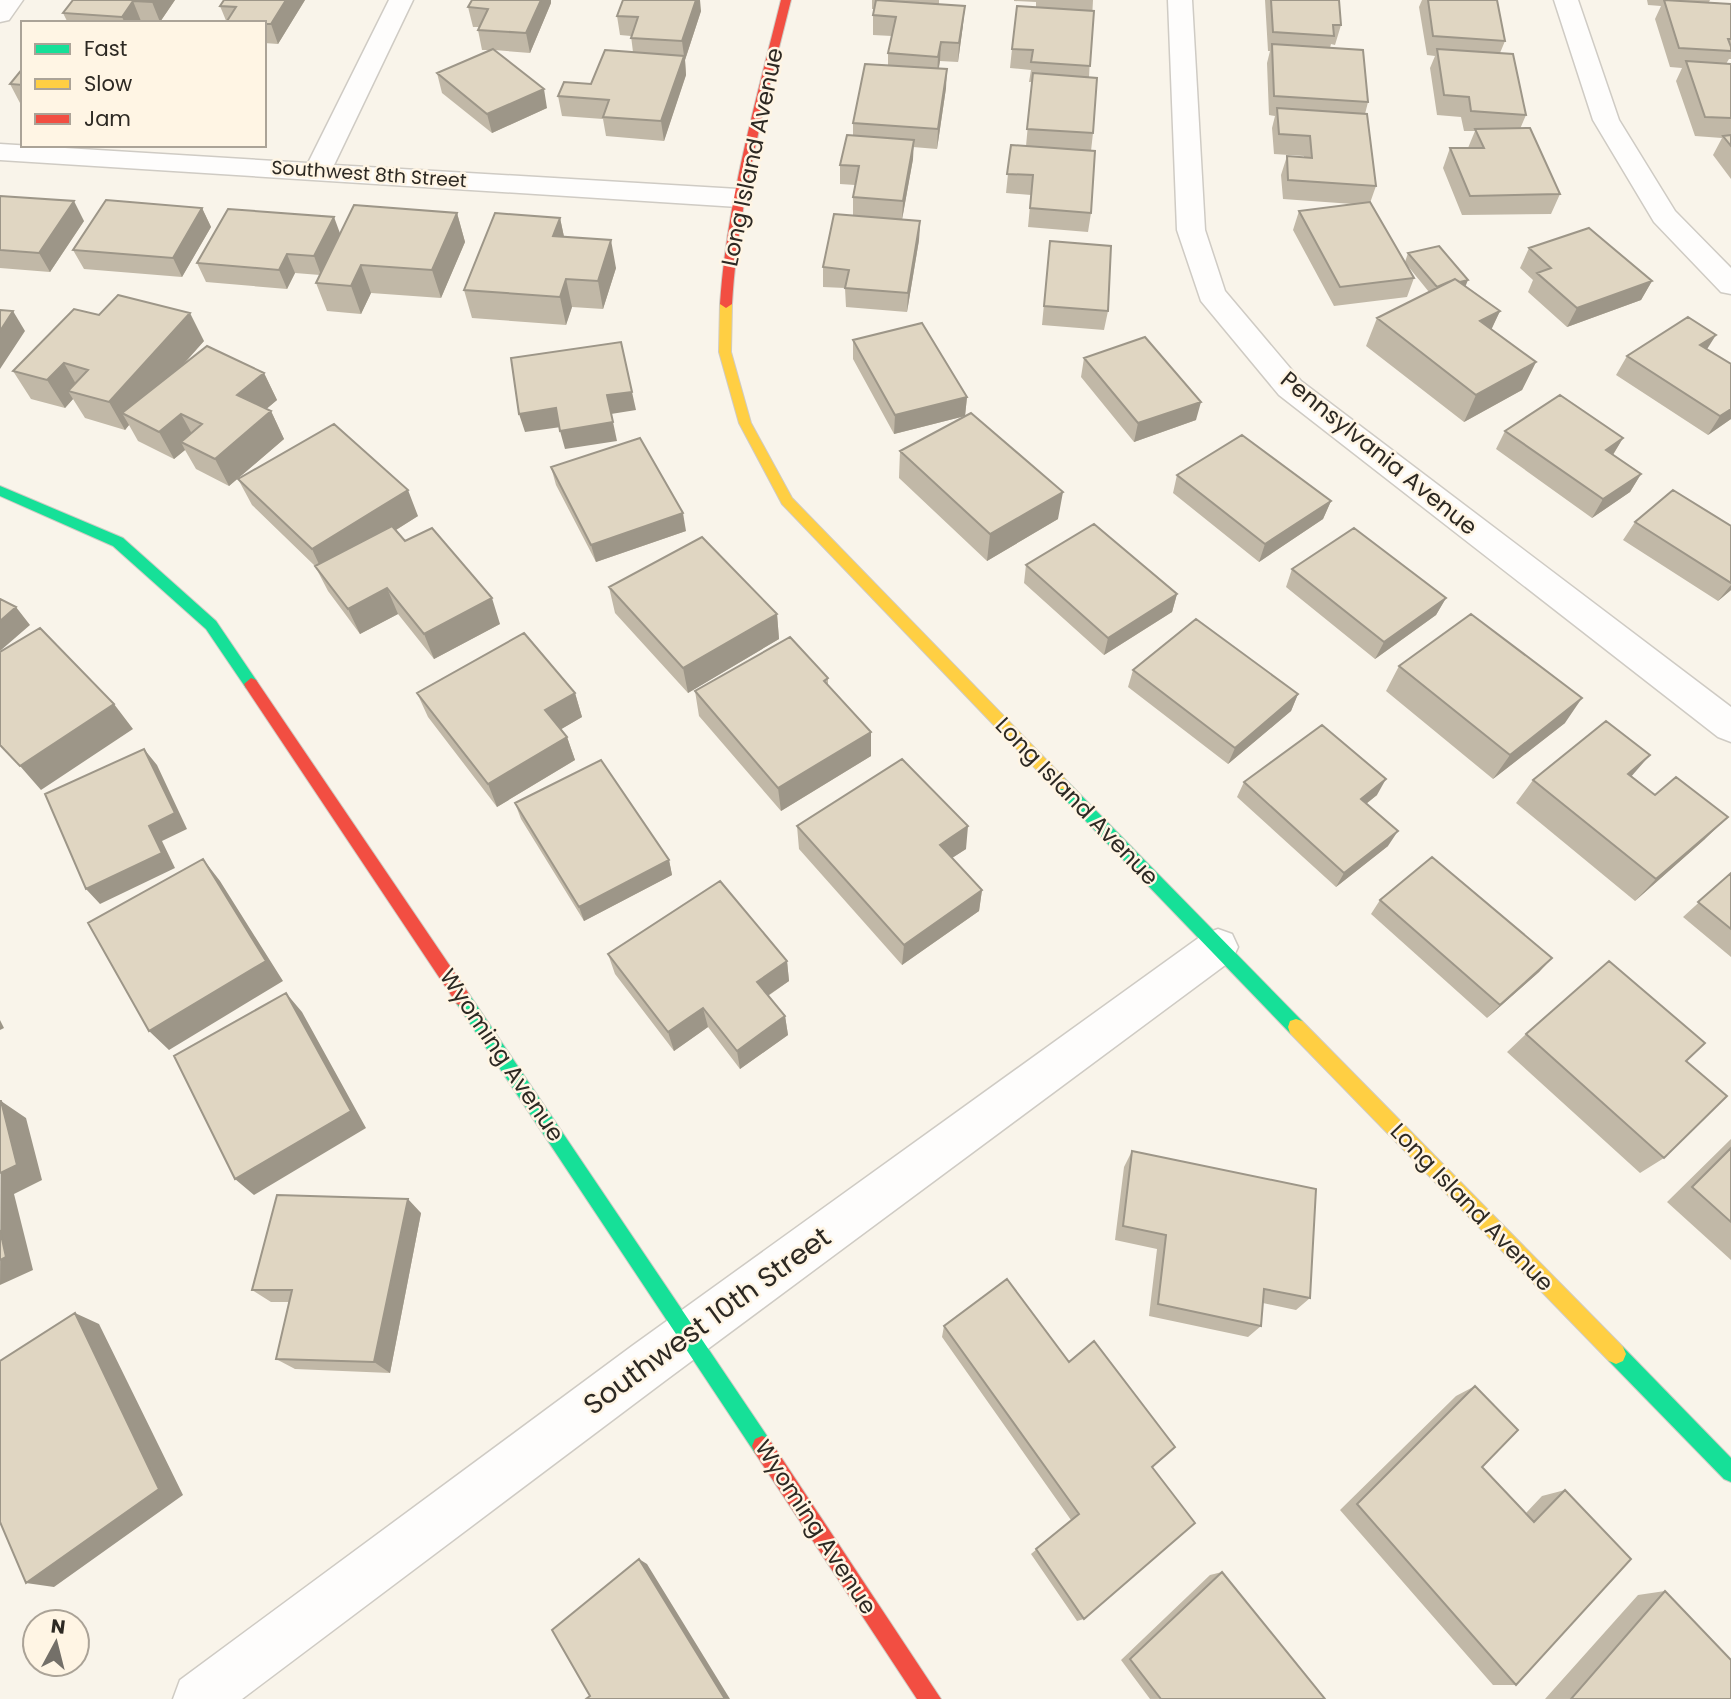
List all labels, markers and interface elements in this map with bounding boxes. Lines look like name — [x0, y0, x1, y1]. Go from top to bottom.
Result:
legend — [21, 21, 266, 147]
text: Fast — [84, 34, 127, 63]
street label: Long Island Avenue — [713, 45, 791, 269]
text: Slow — [84, 69, 132, 98]
text: Jam — [84, 104, 131, 133]
street label: Southwest 8th Street — [270, 154, 468, 194]
street label: Pennsylvania Avenue — [1274, 364, 1484, 542]
street label: Long Island Avenue — [988, 710, 1166, 892]
street label: Wyoming Avenue — [432, 962, 572, 1148]
street label: Long Island Avenue — [1383, 1116, 1561, 1298]
street label: Southwest 10th Street — [575, 1218, 839, 1424]
street label: Wyoming Avenue — [748, 1433, 884, 1621]
north arrow — [21, 1608, 91, 1678]
text: N — [49, 1612, 67, 1641]

